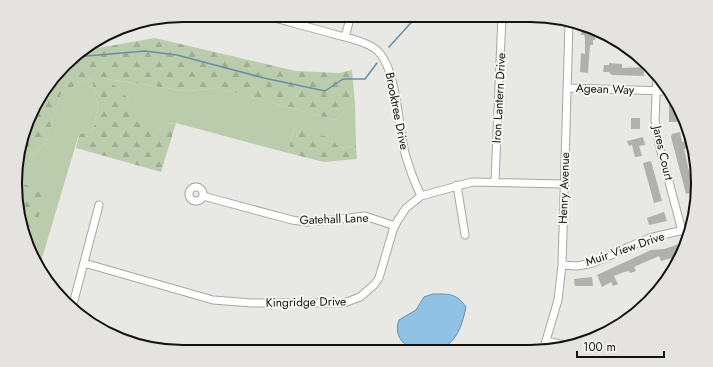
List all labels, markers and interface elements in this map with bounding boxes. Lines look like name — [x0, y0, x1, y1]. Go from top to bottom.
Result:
street label: Iron Lantern Drive — [488, 52, 510, 144]
street label: Brooktree Drive — [381, 71, 413, 151]
street label: Agean Way — [576, 79, 635, 99]
street label: Jares Court — [648, 122, 678, 182]
street label: Henry Avenue — [554, 152, 574, 224]
street label: Gatehall Lane — [299, 209, 369, 229]
street label: Muir View Drive — [583, 227, 667, 271]
street label: Kingridge Drive — [266, 292, 346, 312]
scale bar — [577, 333, 664, 359]
text: 100 m — [583, 338, 616, 356]

